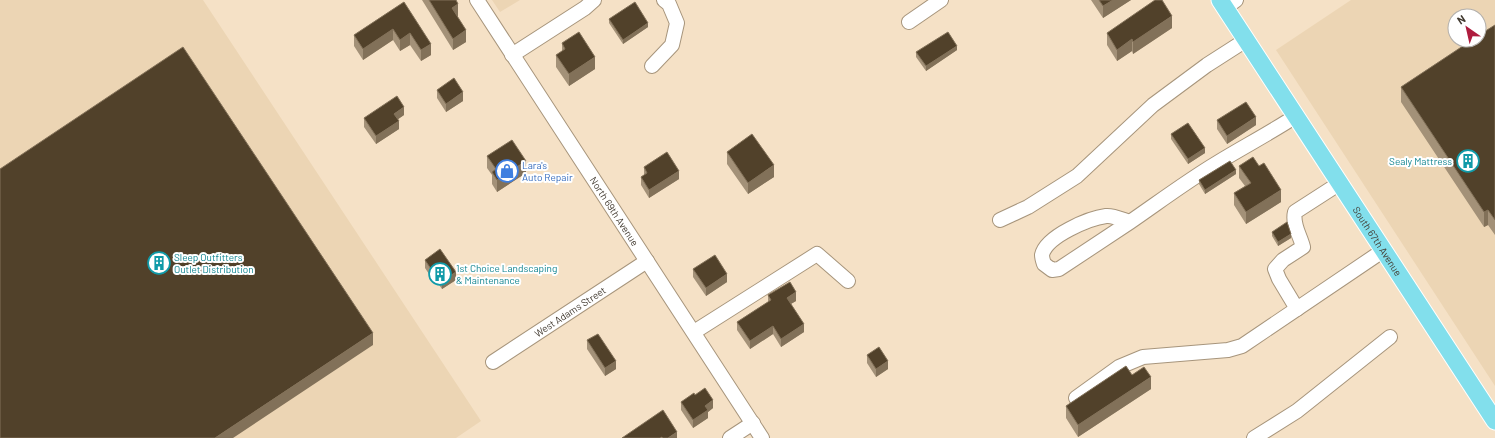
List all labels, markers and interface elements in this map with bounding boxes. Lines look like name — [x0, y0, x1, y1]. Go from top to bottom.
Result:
north arrow — [1447, 8, 1487, 48]
text: N — [1454, 12, 1468, 27]
building icon: Sealy Mattress — [1455, 148, 1481, 174]
place label: Sealy Mattress — [1389, 155, 1452, 167]
shop icon: Lara's Auto Repair — [494, 158, 520, 184]
place label: Lara's Auto Repair — [522, 159, 573, 183]
street label: North 69th Avenue — [588, 174, 641, 248]
street label: South 67th Avenue — [1350, 204, 1405, 278]
building icon: Sleep Outfitters Outlet Distribution — [146, 250, 172, 276]
place label: Sleep Outfitters Outlet Distribution — [174, 251, 254, 275]
building icon: 1st Choice Landscaping & Maintenance — [427, 261, 453, 287]
place label: 1st Choice Landscaping & Maintenance — [456, 262, 557, 286]
street label: West Adams Street — [532, 284, 608, 339]

